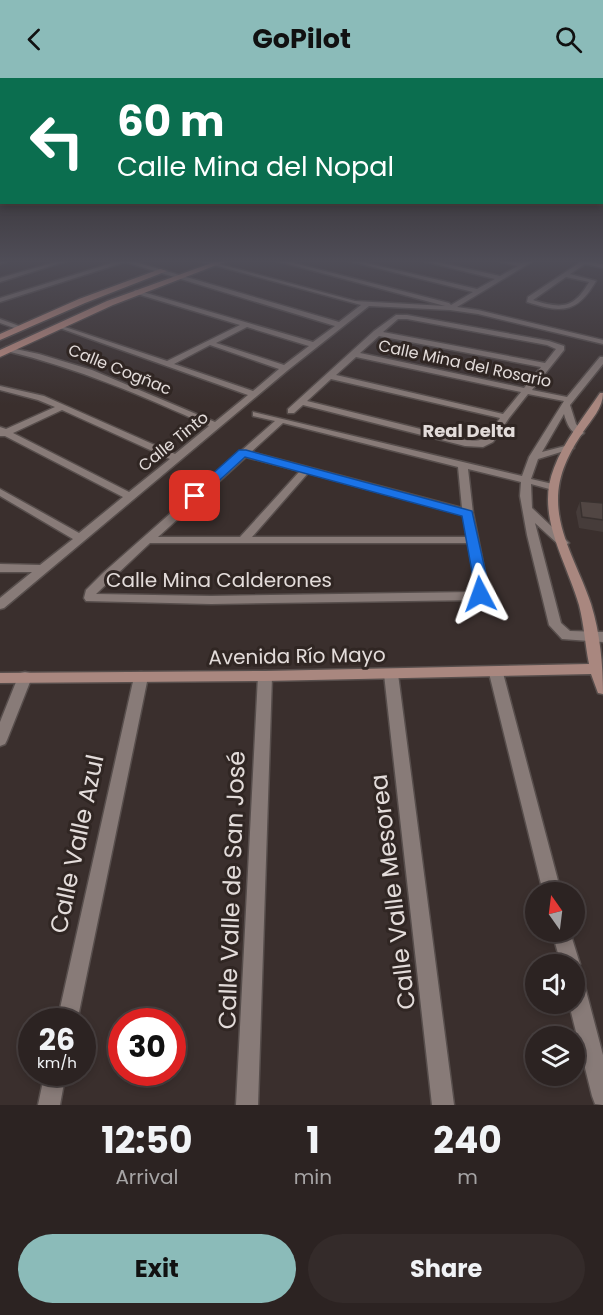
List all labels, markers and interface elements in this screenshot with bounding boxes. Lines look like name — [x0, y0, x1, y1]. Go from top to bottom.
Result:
text: GoPilot — [252, 20, 351, 57]
icon: back — [18, 23, 51, 56]
icon: search — [552, 23, 585, 56]
text: 60 m — [117, 92, 225, 151]
icon: left — [18, 102, 96, 180]
text: Calle Mina del Nopal — [117, 148, 394, 185]
street label: Calle Mina del Rosario — [376, 334, 554, 393]
street label: Calle Cogñac — [65, 338, 175, 401]
street label: Calle Tinto — [133, 406, 213, 477]
district label: Real Delta — [422, 418, 516, 443]
pin — [169, 470, 220, 521]
icon: arrive — [178, 479, 211, 512]
position arrow — [448, 562, 512, 626]
street label: Calle Mina Calderones — [106, 566, 332, 594]
street label: Avenida Río Mayo — [208, 640, 386, 672]
street label: Calle Valle de San José — [210, 750, 253, 1030]
street label: Calle Valle Azul — [41, 752, 112, 936]
street label: Calle Valle Mesorea — [362, 772, 423, 1012]
north arrow — [525, 882, 585, 942]
map controls — [525, 882, 585, 1086]
button: sound — [525, 954, 585, 1014]
speed limit sign: 30 — [108, 1008, 186, 1086]
text: 26 — [39, 1018, 75, 1061]
button: layers — [525, 1026, 585, 1086]
text: km/h — [37, 1052, 77, 1073]
text: 12:50 — [101, 1115, 192, 1166]
text: 1 — [306, 1115, 320, 1166]
text: 240 — [433, 1115, 502, 1166]
text: Arrival — [115, 1163, 178, 1191]
text: min — [294, 1163, 332, 1191]
text: m — [457, 1163, 478, 1191]
button: Exit — [18, 1234, 296, 1303]
button: Share — [308, 1234, 585, 1303]

